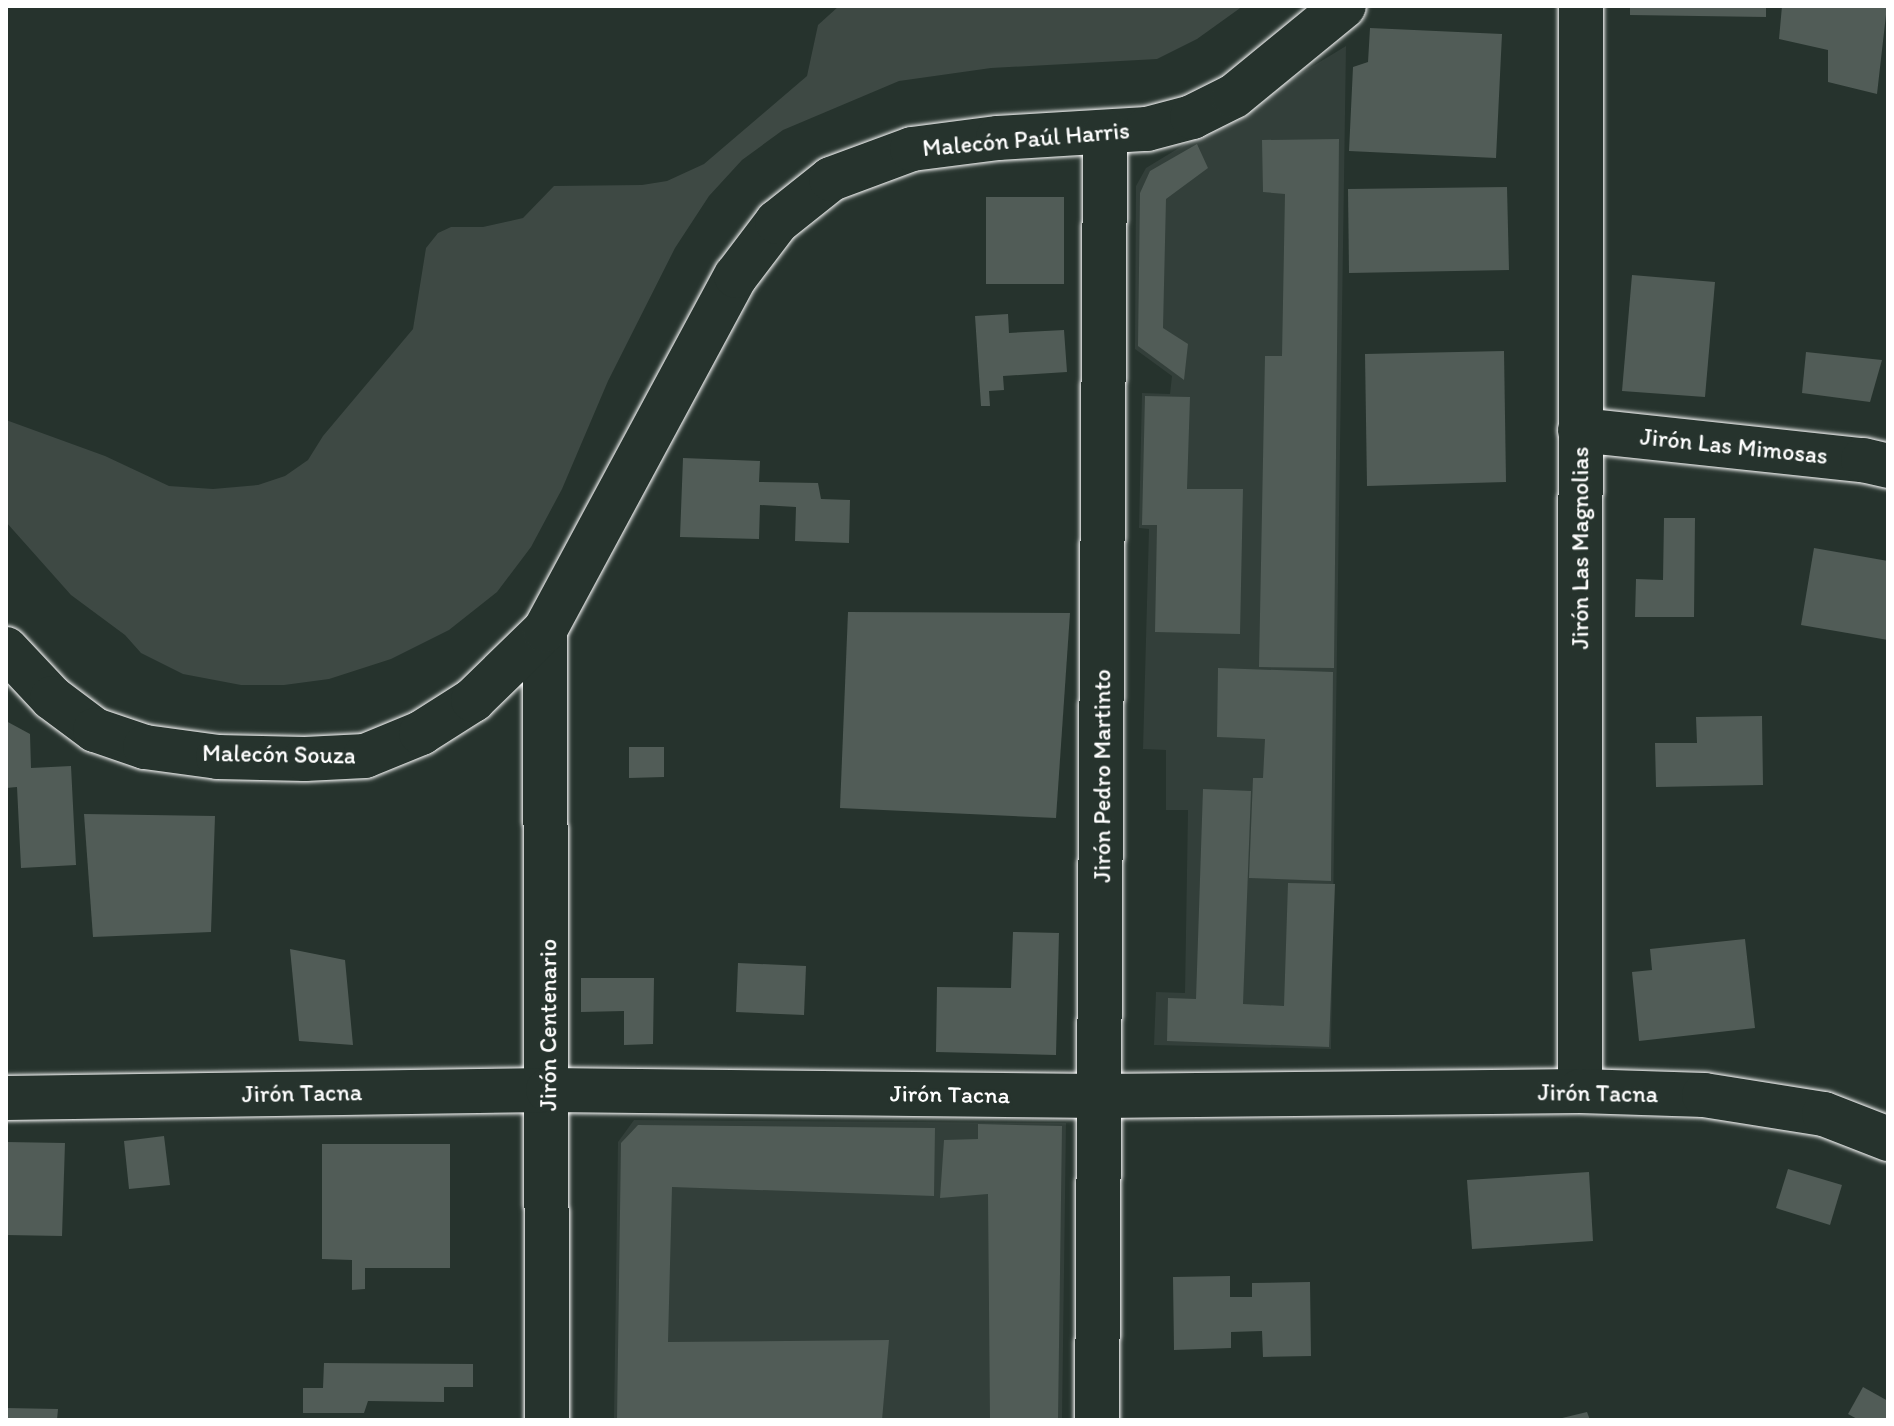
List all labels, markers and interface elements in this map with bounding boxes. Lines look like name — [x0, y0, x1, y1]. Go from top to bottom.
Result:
street label: Malecón Paúl Harris — [921, 116, 1131, 162]
street label: Jirón Las Mimosas — [1638, 422, 1830, 470]
street label: Jirón Las Magnolias — [1566, 446, 1594, 650]
street label: Jirón Pedro Martinto — [1088, 669, 1116, 883]
street label: Malecón Souza — [202, 738, 356, 770]
street label: Jirón Centenario — [534, 939, 562, 1111]
street label: Jirón Tacna — [243, 1078, 361, 1108]
street label: Jirón Tacna — [1539, 1078, 1657, 1108]
street label: Jirón Tacna — [891, 1079, 1009, 1109]

